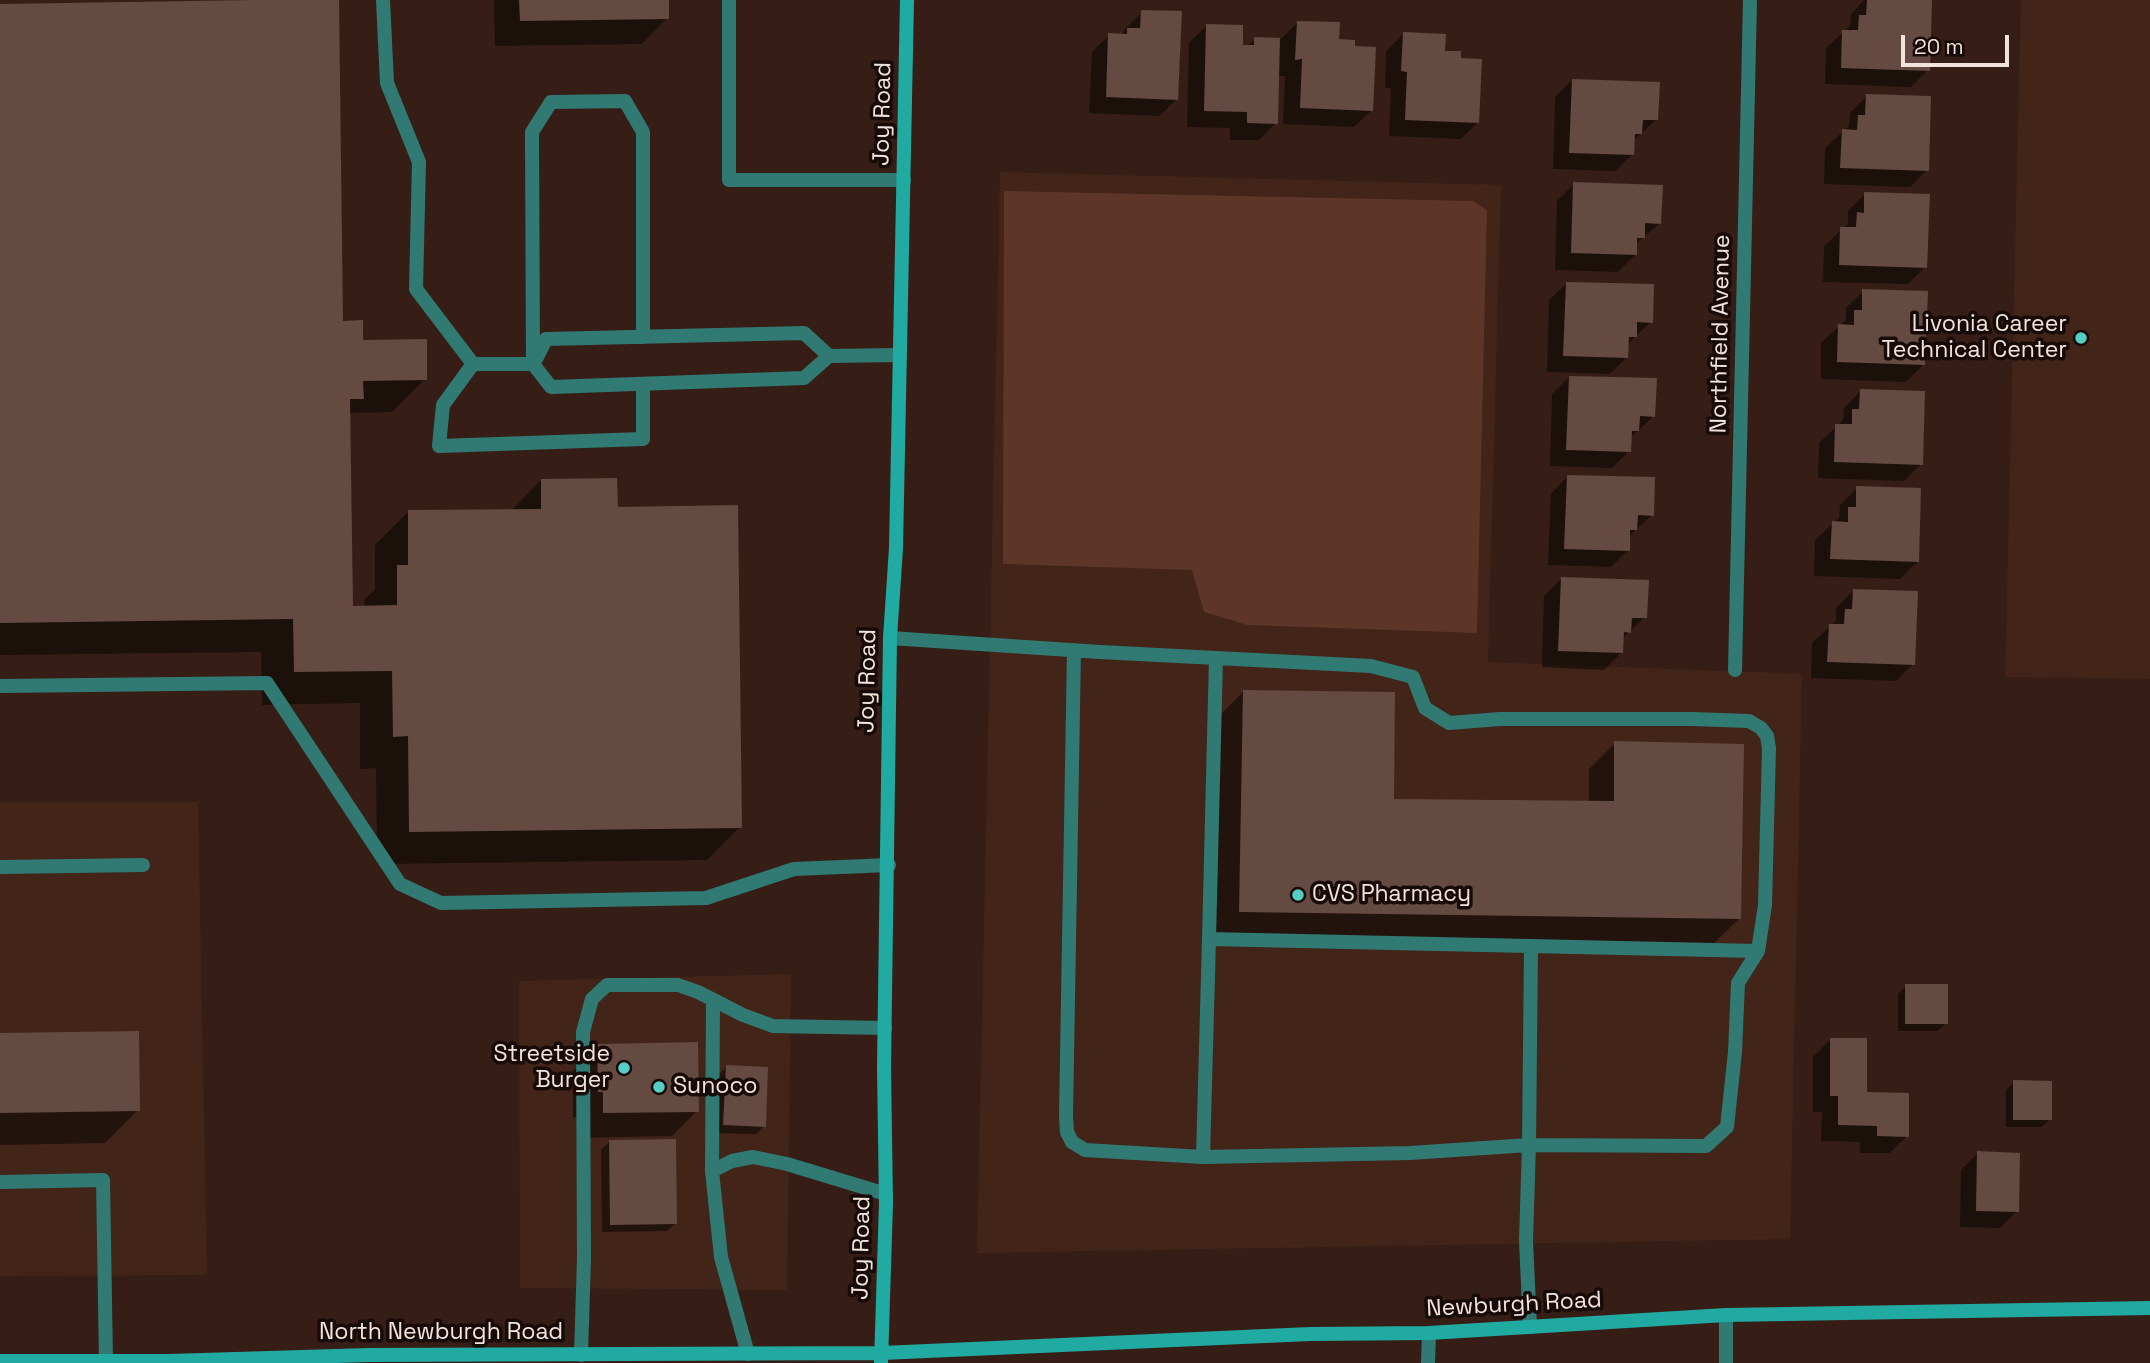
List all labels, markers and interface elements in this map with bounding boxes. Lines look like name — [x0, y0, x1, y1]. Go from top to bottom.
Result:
scale bar — [1905, 21, 2014, 65]
text: 20 m — [1914, 33, 1964, 60]
street label: Joy Road — [868, 62, 898, 166]
street label: Northfield Avenue — [1705, 234, 1737, 434]
place label: Livonia Career Technical Center — [1881, 311, 2067, 365]
marker: Livonia Career Technical Center — [2073, 330, 2089, 346]
street label: Joy Road — [853, 629, 883, 733]
place label: CVS Pharmacy — [1312, 881, 1471, 909]
marker: CVS Pharmacy — [1290, 887, 1306, 903]
place label: Streetside Burger — [494, 1041, 610, 1095]
marker: Streetside Burger — [616, 1060, 632, 1076]
place label: Sunoco — [673, 1073, 757, 1101]
marker: Sunoco — [651, 1079, 667, 1095]
street label: Joy Road — [847, 1196, 877, 1300]
street label: Newburgh Road — [1426, 1287, 1602, 1323]
street label: North Newburgh Road — [319, 1319, 563, 1347]

